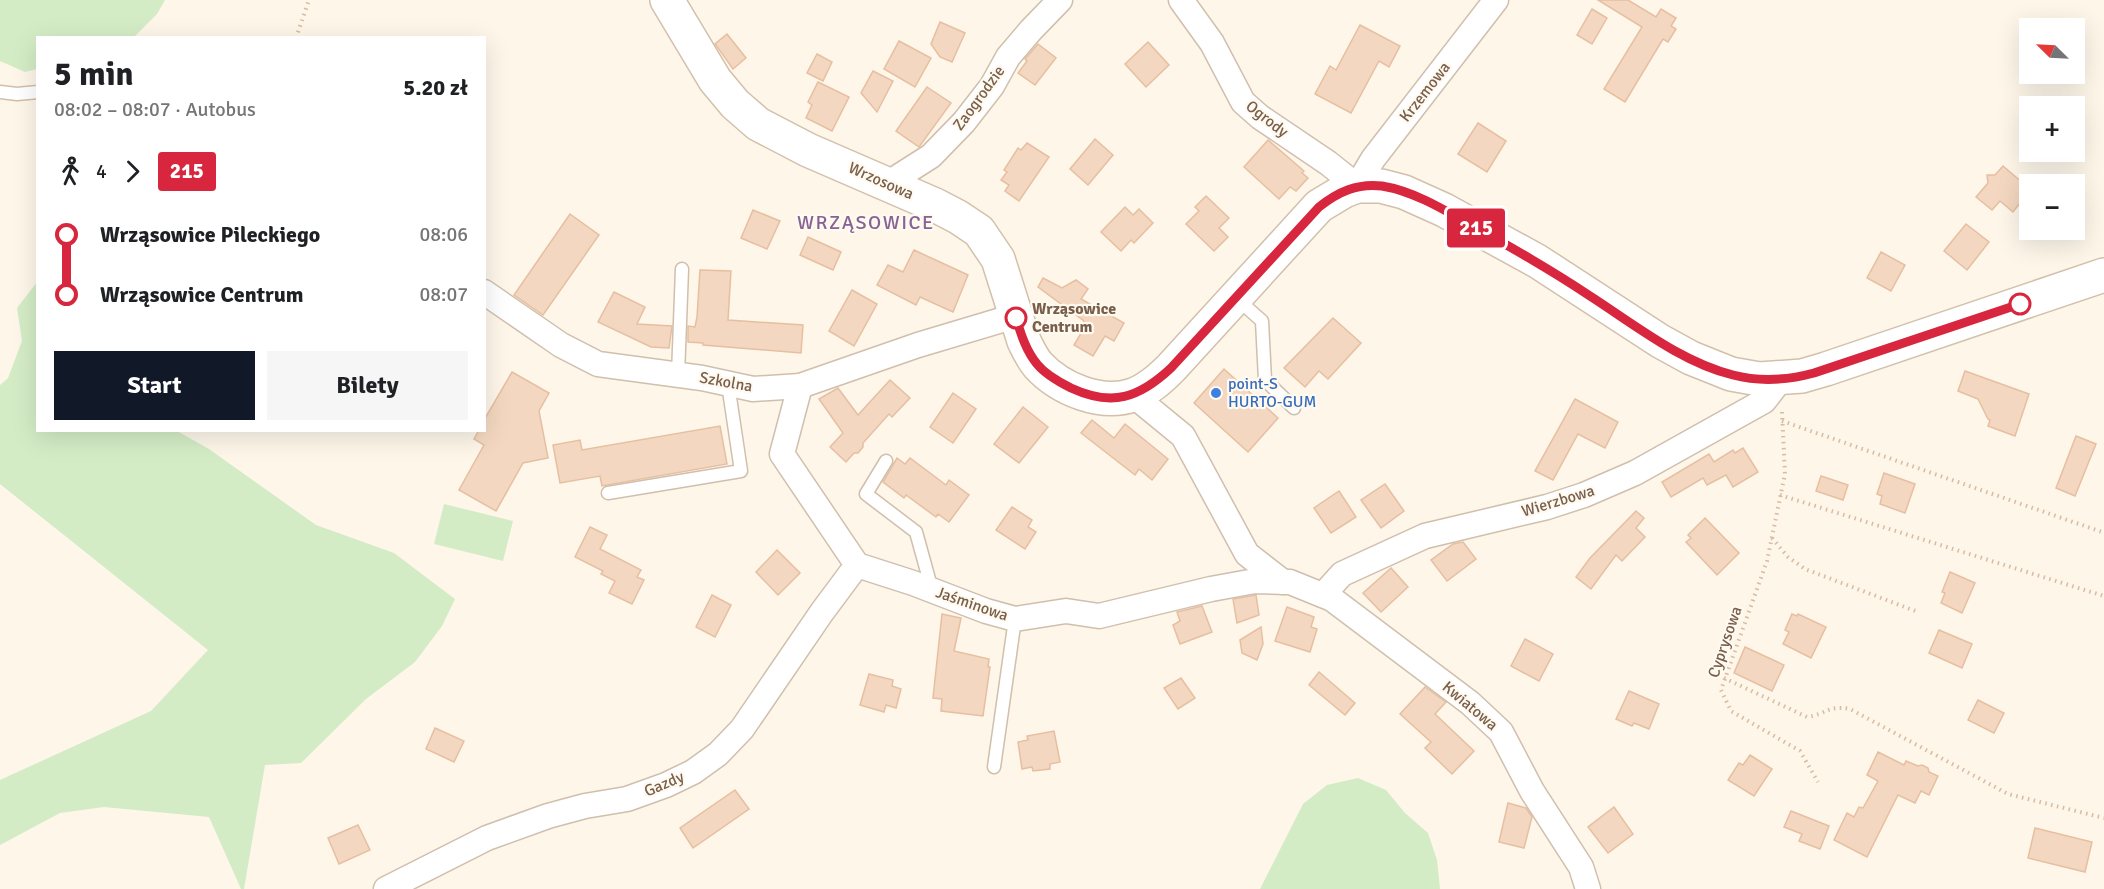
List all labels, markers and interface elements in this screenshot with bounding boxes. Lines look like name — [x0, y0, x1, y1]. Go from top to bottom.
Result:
north arrow — [2019, 18, 2085, 84]
map controls — [2019, 18, 2085, 240]
text: 5 min — [54, 54, 134, 95]
street label: Krzemowa — [1395, 58, 1455, 126]
street label: Zaogrodzie — [949, 62, 1009, 134]
text: 5.20 zł — [403, 74, 468, 101]
street label: Ogrody — [1242, 96, 1293, 142]
button: + — [2019, 96, 2085, 162]
text: 08:02 – 08:07 · Autobus — [54, 97, 256, 122]
icon: walk — [54, 155, 87, 188]
icon: forward — [116, 155, 149, 188]
text: 215 — [170, 158, 204, 184]
street label: Wrzosowa — [845, 158, 917, 204]
text: 4 — [96, 159, 107, 184]
button: − — [2019, 174, 2085, 240]
line badge: 215 — [1442, 208, 1510, 248]
district label: WRZĄSOWICE — [797, 210, 935, 235]
text: 215 — [1459, 215, 1493, 241]
text: Wrząsowice Pileckiego — [100, 221, 320, 248]
text: 08:06 — [419, 222, 468, 247]
text: Wrząsowice Centrum — [100, 281, 304, 308]
text: 08:07 — [419, 282, 468, 307]
unlabelled marker — [2009, 293, 2031, 315]
place label: Wrząsowice Centrum — [1032, 299, 1116, 337]
marker: Wrząsowice Centrum — [1005, 307, 1027, 329]
button: Start — [54, 351, 255, 420]
button: Bilety — [267, 351, 468, 420]
street label: Szkolna — [698, 368, 754, 396]
place label: point-S HURTO-GUM — [1228, 374, 1316, 412]
marker: point-S HURTO-GUM — [1209, 386, 1223, 400]
street label: Wierzbowa — [1519, 480, 1597, 522]
street label: Jaśminowa — [933, 582, 1011, 626]
street label: Cyprysowa — [1703, 604, 1747, 680]
street label: Kwiatowa — [1438, 677, 1502, 735]
street label: Gazdy — [641, 767, 687, 801]

